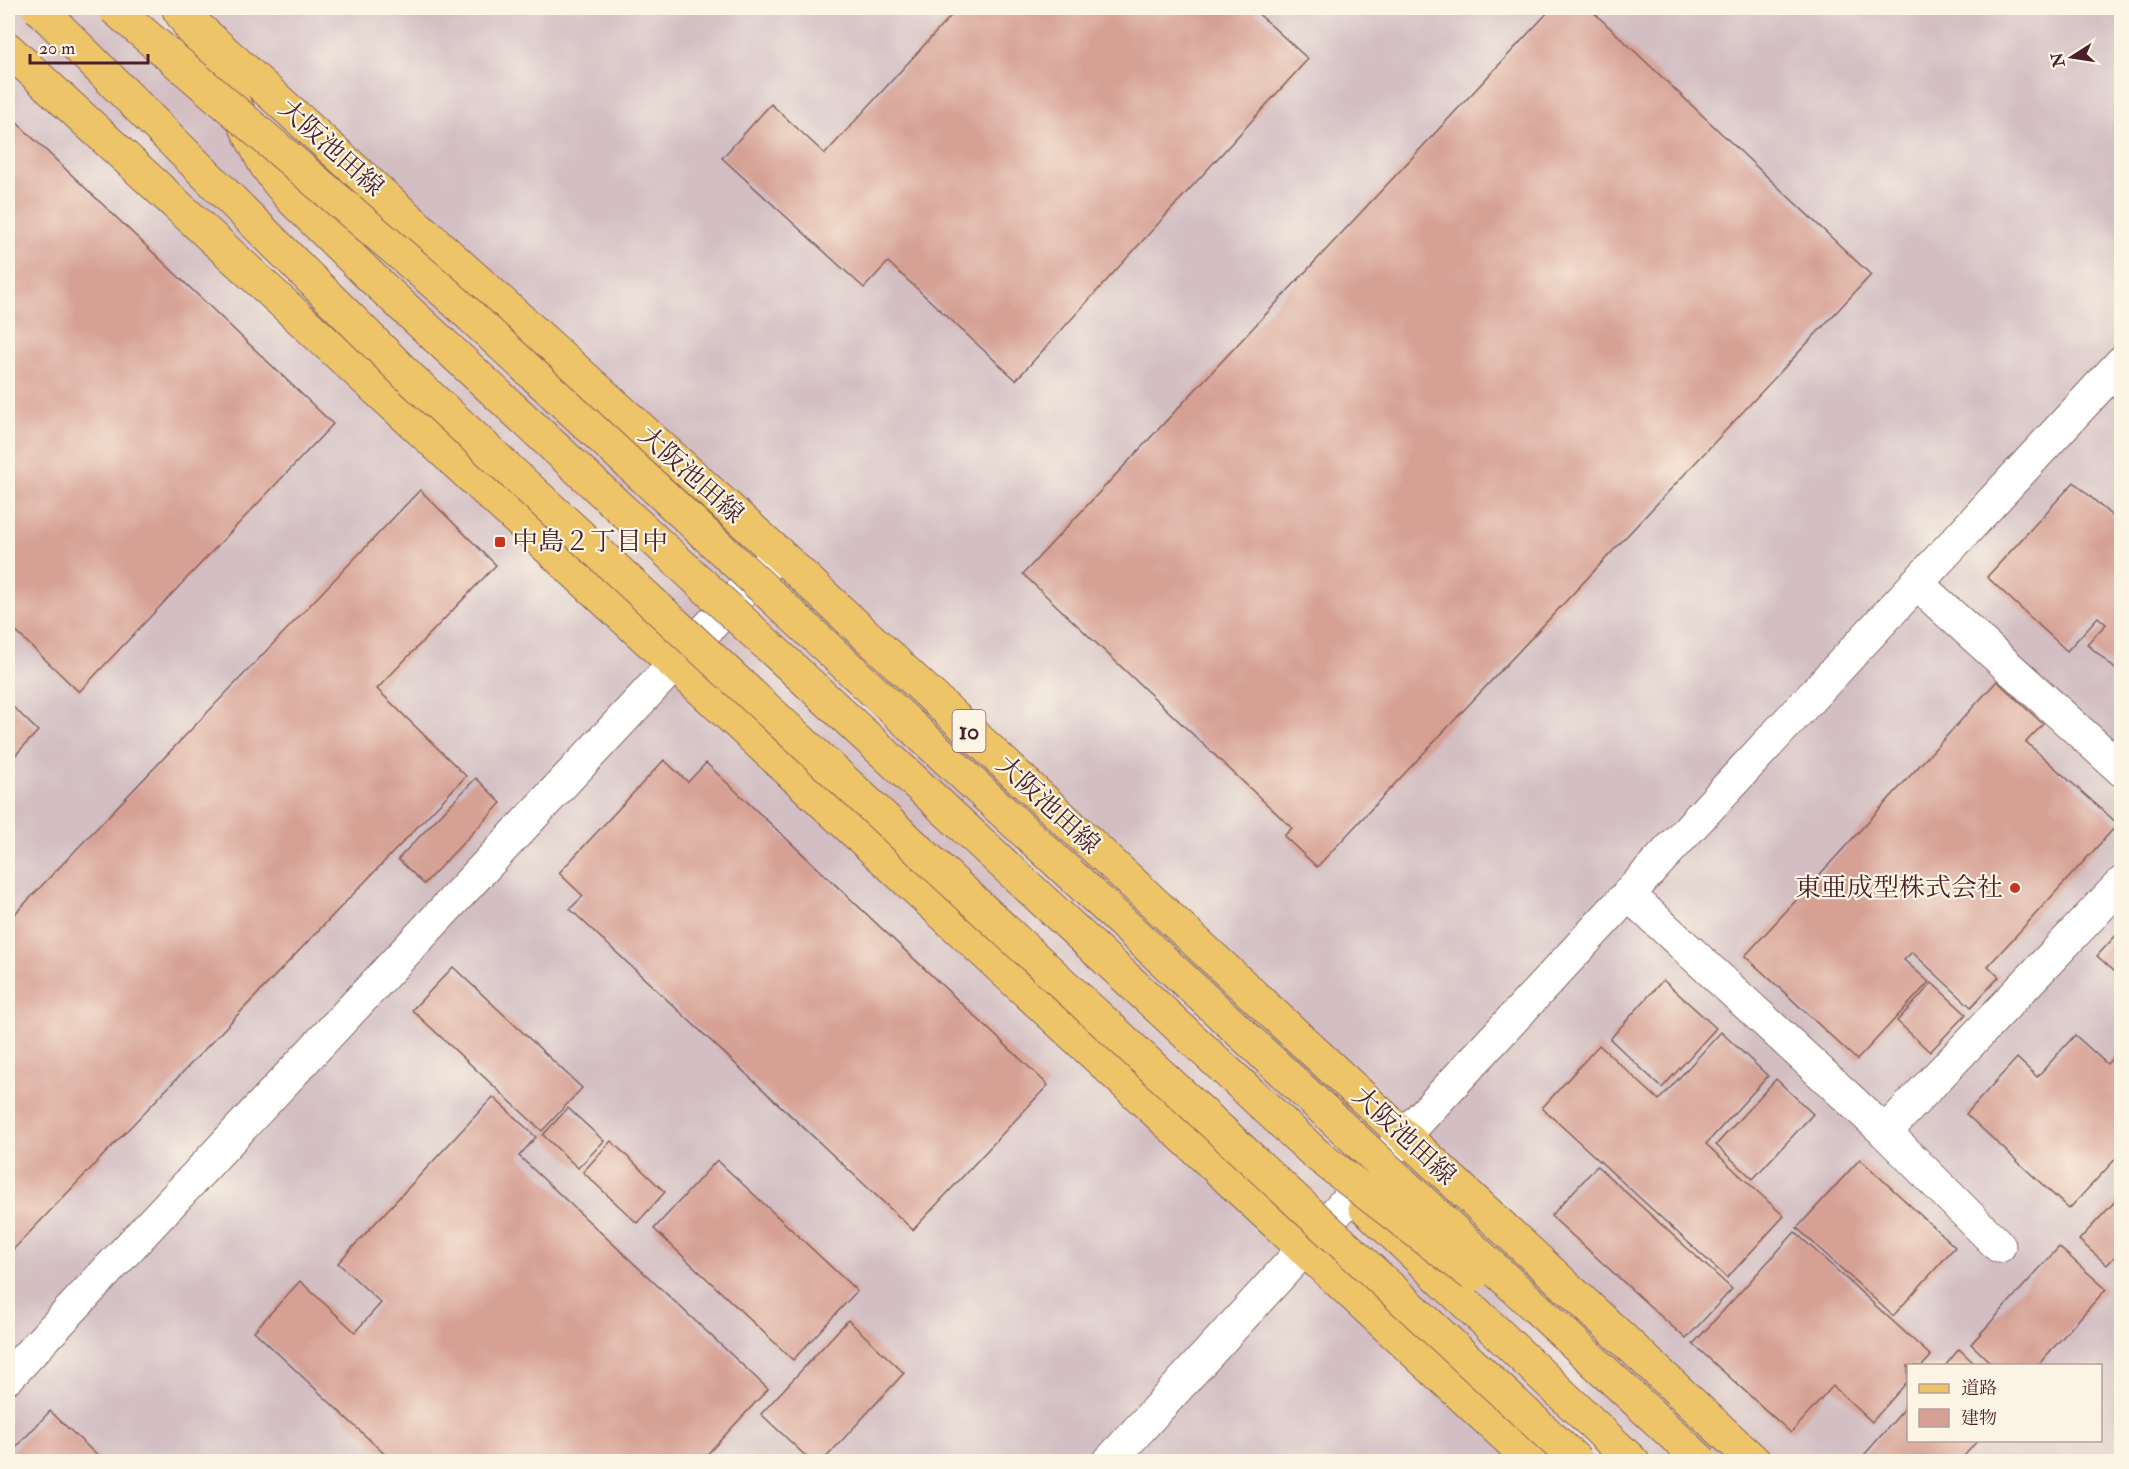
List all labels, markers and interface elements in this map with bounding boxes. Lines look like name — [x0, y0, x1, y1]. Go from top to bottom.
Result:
scale bar — [30, 27, 148, 65]
north arrow — [2042, 27, 2102, 87]
text: 20 m — [39, 37, 75, 60]
text: N — [2047, 50, 2070, 70]
street label: 大阪池田線 — [272, 93, 390, 203]
street label: 大阪池田線 — [632, 420, 750, 530]
place label: 中島２丁目中 — [512, 526, 668, 558]
marker: 中島２丁目中 — [493, 535, 507, 549]
road number: 10 — [952, 710, 986, 752]
street label: 大阪池田線 — [990, 749, 1106, 861]
place label: 東亜成型株式会社 — [1795, 872, 2003, 904]
marker: 東亜成型株式会社 — [2008, 881, 2022, 895]
street label: 大阪池田線 — [1346, 1080, 1462, 1192]
legend — [1907, 1364, 2102, 1442]
text: 道路 — [1961, 1377, 1997, 1400]
text: 建物 — [1961, 1407, 1997, 1430]

